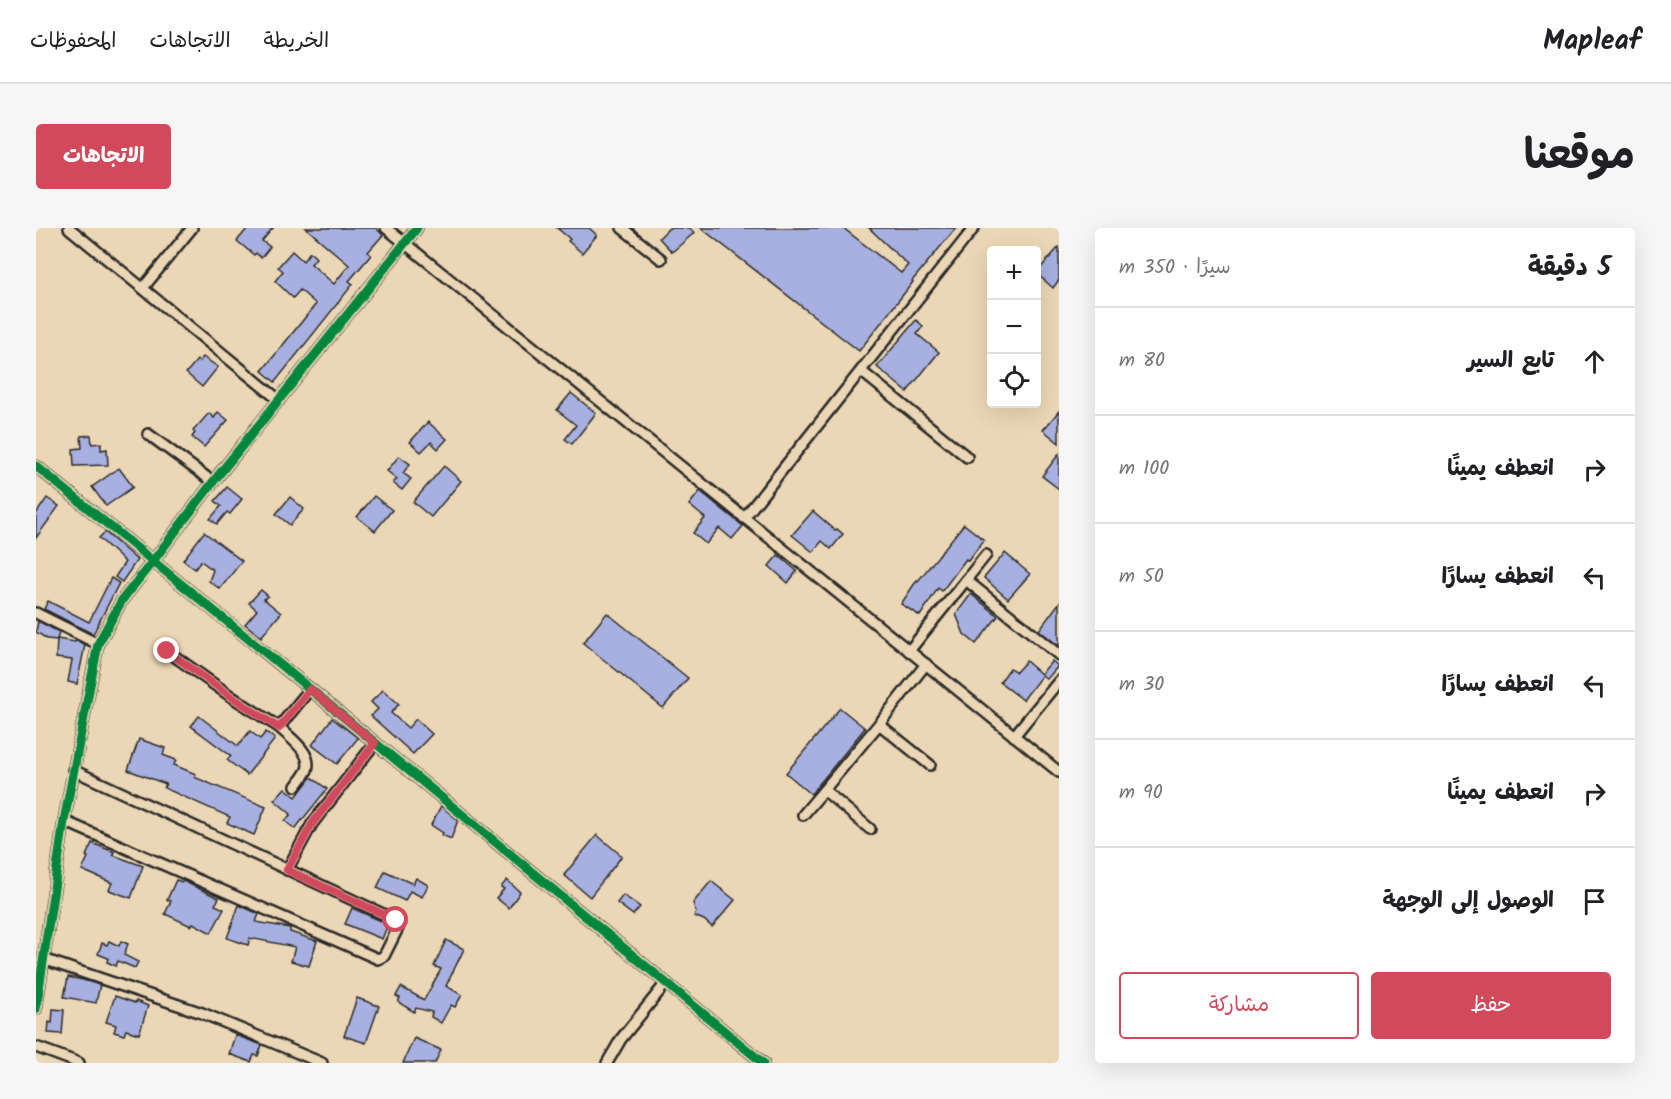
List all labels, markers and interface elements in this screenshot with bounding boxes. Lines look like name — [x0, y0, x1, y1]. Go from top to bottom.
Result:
text: Mapleaf — [1543, 19, 1641, 64]
text: المحفوظات — [30, 25, 116, 58]
text: الاتجاهات — [149, 25, 231, 58]
text: الخريطة — [264, 25, 329, 58]
text: موقعنا — [1524, 123, 1635, 190]
button: الاتجاهات — [36, 124, 171, 189]
map controls — [987, 246, 1041, 408]
button: + — [987, 246, 1041, 300]
text: 5 دقيقة — [1528, 247, 1611, 289]
text: سيرًا · 350 m — [1119, 252, 1231, 284]
button: − — [987, 300, 1041, 354]
text: تابع السير — [1467, 344, 1554, 379]
text: 80 m — [1119, 345, 1165, 377]
icon: ahead — [1578, 345, 1611, 378]
button: locate — [987, 354, 1041, 408]
text: انعطف يمينًا — [1447, 452, 1554, 487]
text: 100 m — [1119, 453, 1169, 485]
icon: right — [1578, 453, 1611, 486]
text: انعطف يسارًا — [1442, 560, 1554, 595]
text: 50 m — [1119, 561, 1164, 593]
icon: left — [1578, 561, 1611, 594]
route end — [153, 637, 179, 663]
text: انعطف يسارًا — [1442, 668, 1554, 703]
text: 30 m — [1119, 669, 1164, 701]
icon: left — [1578, 669, 1611, 702]
text: انعطف يمينًا — [1447, 776, 1554, 811]
text: 90 m — [1119, 777, 1163, 809]
icon: right — [1578, 777, 1611, 810]
text: الوصول إلى الوجهة — [1382, 884, 1554, 919]
icon: arrive — [1578, 885, 1611, 918]
route start — [382, 906, 408, 932]
button: مشاركة — [1119, 972, 1359, 1039]
button: حفظ — [1371, 972, 1611, 1039]

